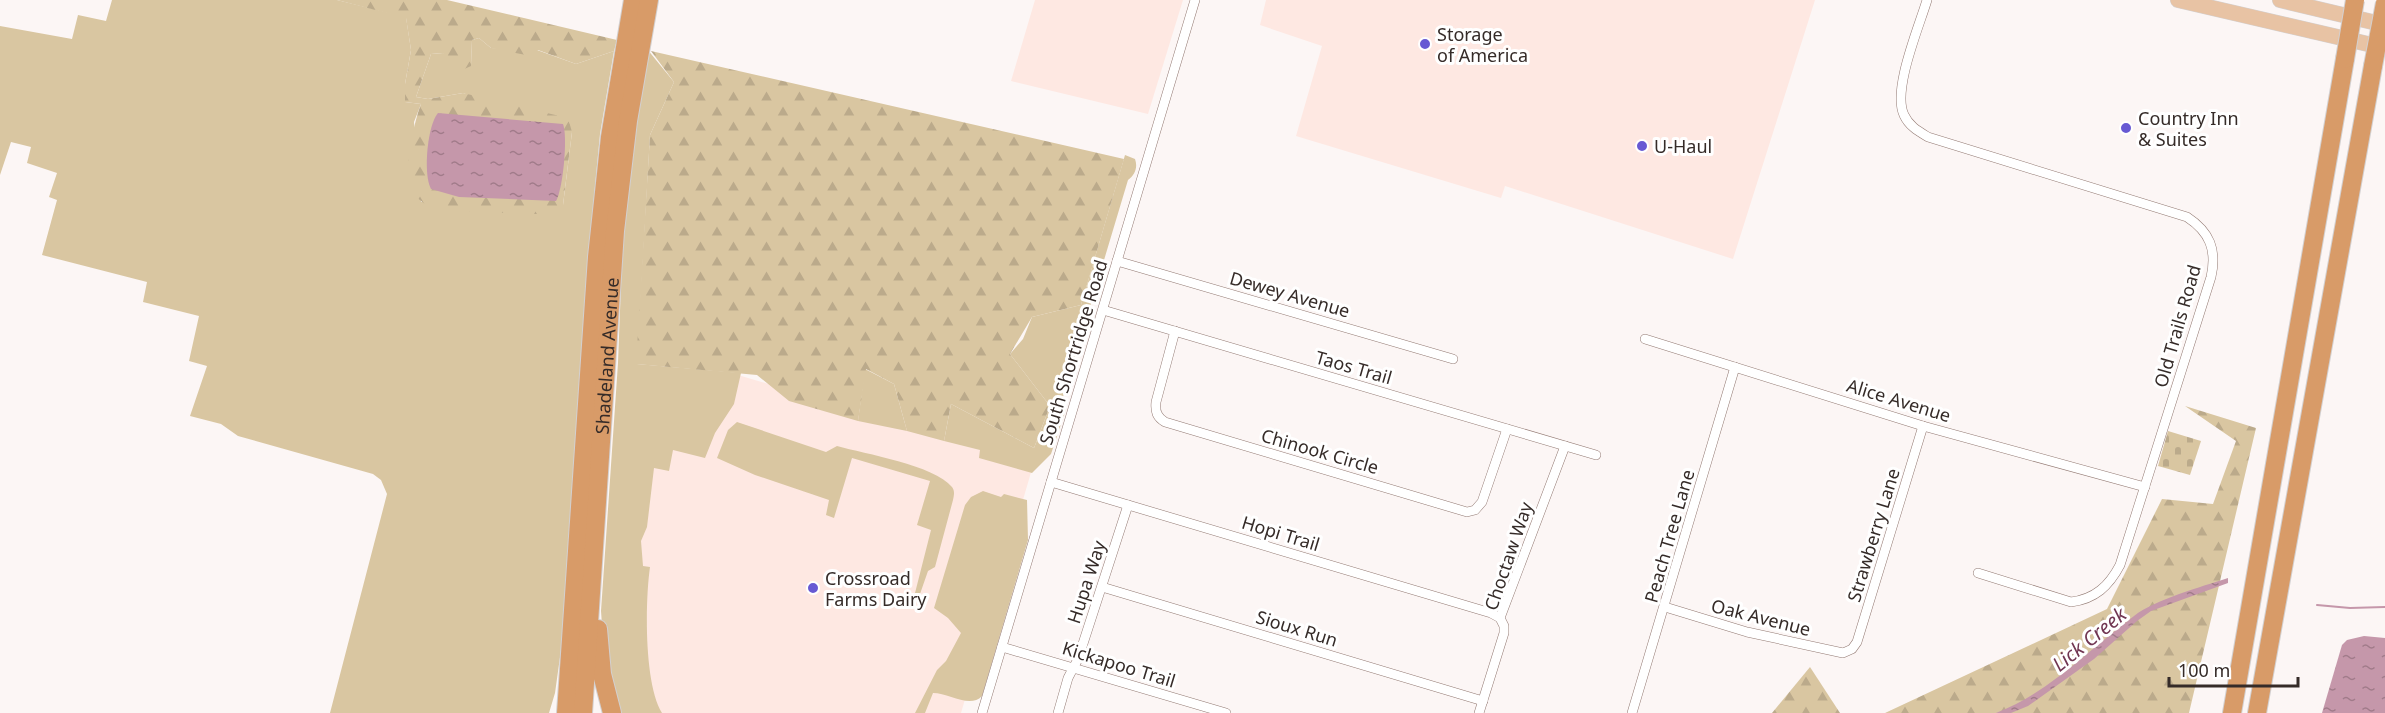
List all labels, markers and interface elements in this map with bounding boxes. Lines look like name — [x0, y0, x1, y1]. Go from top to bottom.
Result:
place label: Storage of America — [1437, 22, 1528, 67]
marker: Storage of America — [1418, 37, 1432, 51]
place label: Country Inn & Suites — [2138, 106, 2239, 151]
marker: Country Inn & Suites — [2119, 121, 2133, 135]
place label: U-Haul — [1654, 134, 1712, 158]
marker: U-Haul — [1635, 139, 1649, 153]
street label: South Shortridge Road — [1033, 257, 1113, 447]
street label: Old Trails Road — [2148, 262, 2206, 390]
street label: Dewey Avenue — [1227, 265, 1353, 323]
street label: Shadeland Avenue — [590, 277, 624, 435]
street label: Taos Trail — [1313, 345, 1395, 389]
street label: Alice Avenue — [1844, 373, 1954, 427]
street label: Chinook Circle — [1259, 423, 1381, 479]
street label: Strawberry Lane — [1841, 465, 1905, 605]
street label: Peach Tree Lane — [1639, 467, 1699, 605]
street label: Choctaw Way — [1478, 498, 1538, 613]
street label: Hopi Trail — [1239, 510, 1323, 556]
street label: Hupa Way — [1061, 537, 1111, 627]
place label: Crossroad Farms Dairy — [825, 566, 927, 611]
marker: Crossroad Farms Dairy — [806, 581, 820, 595]
street label: Oak Avenue — [1709, 593, 1813, 641]
water label: Lick Creek — [2046, 600, 2133, 677]
street label: Sioux Run — [1253, 604, 1341, 652]
street label: Kickapoo Trail — [1059, 635, 1179, 693]
scale bar — [2169, 650, 2298, 688]
text: 100 m — [2178, 658, 2230, 682]

